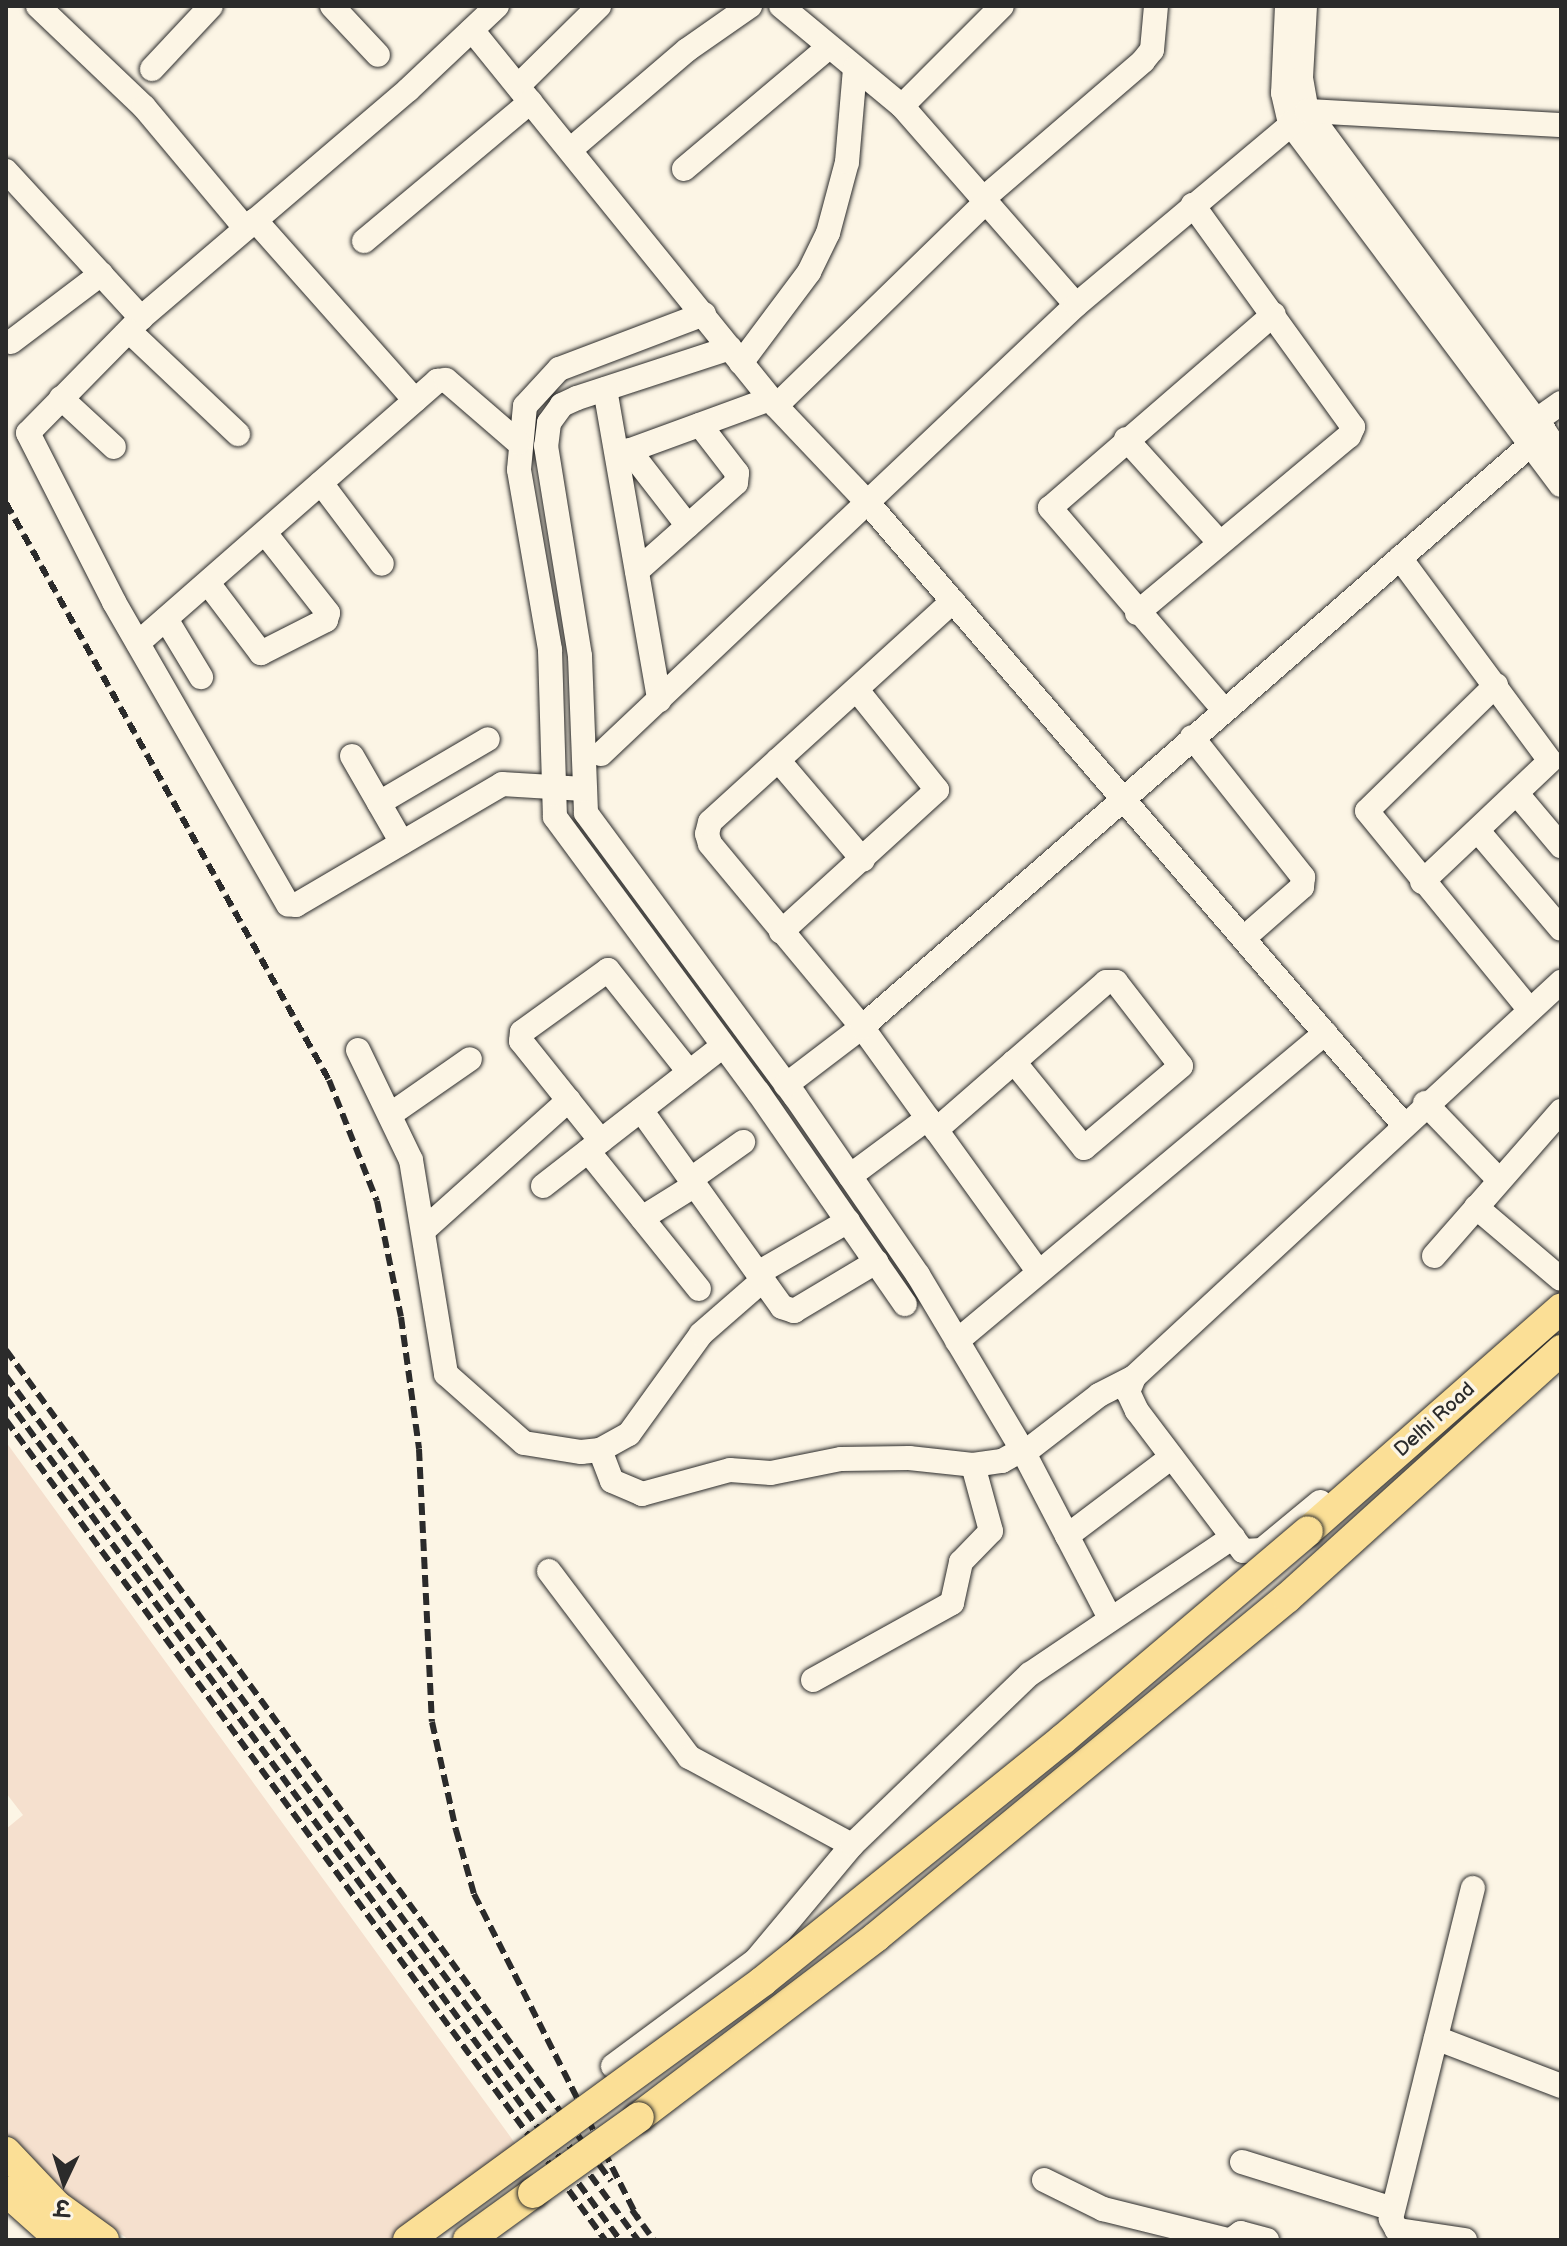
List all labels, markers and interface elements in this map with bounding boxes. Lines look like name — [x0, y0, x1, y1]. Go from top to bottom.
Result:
street label: Delhi Road — [1390, 1378, 1480, 1462]
north arrow — [24, 2142, 104, 2222]
text: उ — [54, 2192, 71, 2220]

